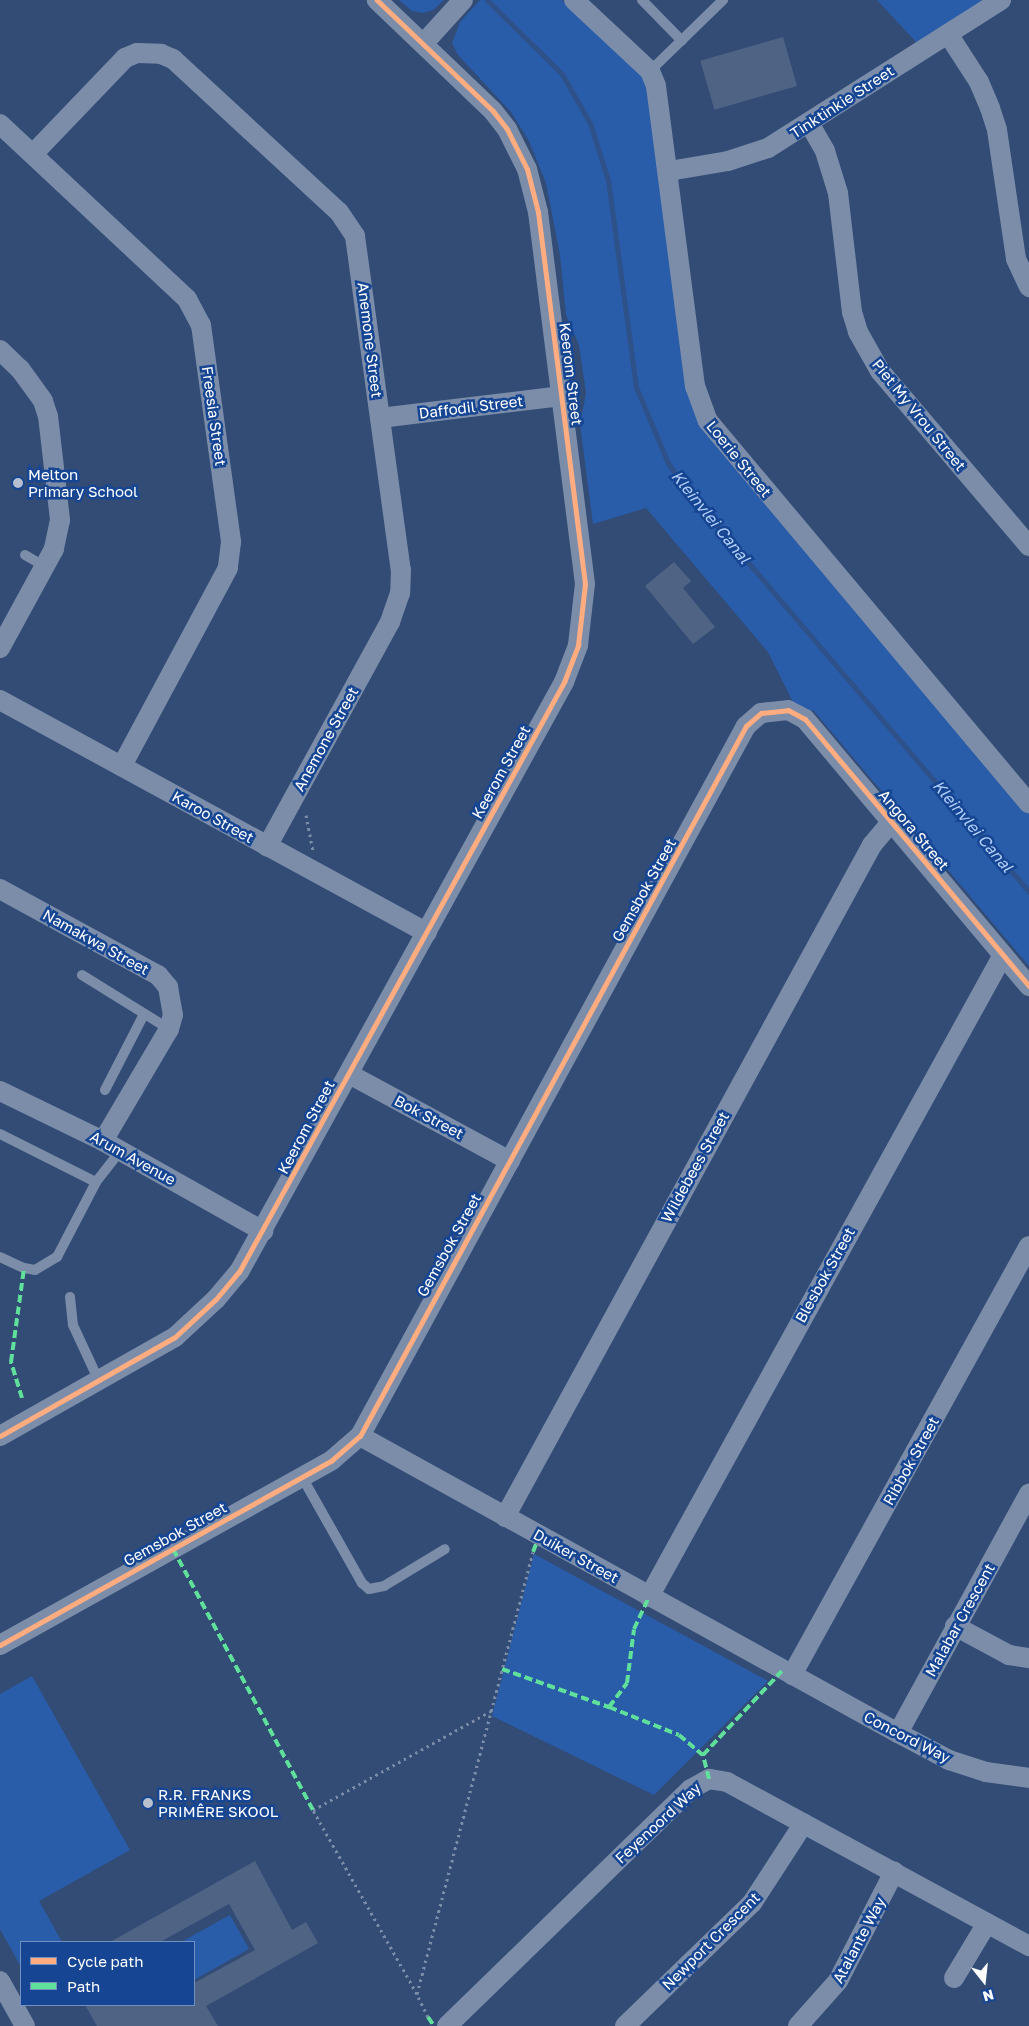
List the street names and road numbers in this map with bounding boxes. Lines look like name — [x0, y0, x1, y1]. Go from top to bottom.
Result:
street label: Tinktinkie Street — [787, 62, 897, 142]
street label: Anemone Street — [354, 281, 386, 399]
street label: Keerom Street — [556, 322, 586, 426]
street label: Piet My Vrou Street — [868, 355, 970, 475]
street label: Freesia Street — [198, 365, 230, 467]
street label: Daffodil Street — [418, 392, 524, 422]
street label: Loerie Street — [703, 417, 775, 501]
street label: Anemone Street — [290, 684, 362, 794]
street label: Keerom Street — [468, 722, 534, 822]
street label: Angora Street — [875, 786, 953, 874]
street label: Karoo Street — [169, 787, 257, 847]
street label: Gemsbok Street — [608, 835, 680, 945]
street label: Namakwa Street — [40, 905, 152, 979]
street label: Keerom Street — [274, 1077, 338, 1177]
street label: Bok Street — [391, 1091, 467, 1143]
street label: Wildebees Street — [657, 1109, 733, 1225]
street label: Arum Avenue — [87, 1127, 179, 1189]
street label: Gemsbok Street — [413, 1190, 485, 1300]
street label: Blesbok Street — [791, 1224, 859, 1326]
street label: Ribbok Street — [879, 1414, 943, 1508]
street label: Gemsbok Street — [120, 1498, 230, 1570]
street label: Duiker Street — [530, 1525, 622, 1587]
street label: Malabar Crescent — [921, 1560, 999, 1680]
street label: Concord Way — [861, 1707, 953, 1767]
street label: Feyenoord Way — [612, 1779, 704, 1867]
street label: Newport Crescent — [658, 1888, 764, 1994]
street label: Atalante Way — [829, 1894, 889, 1986]

